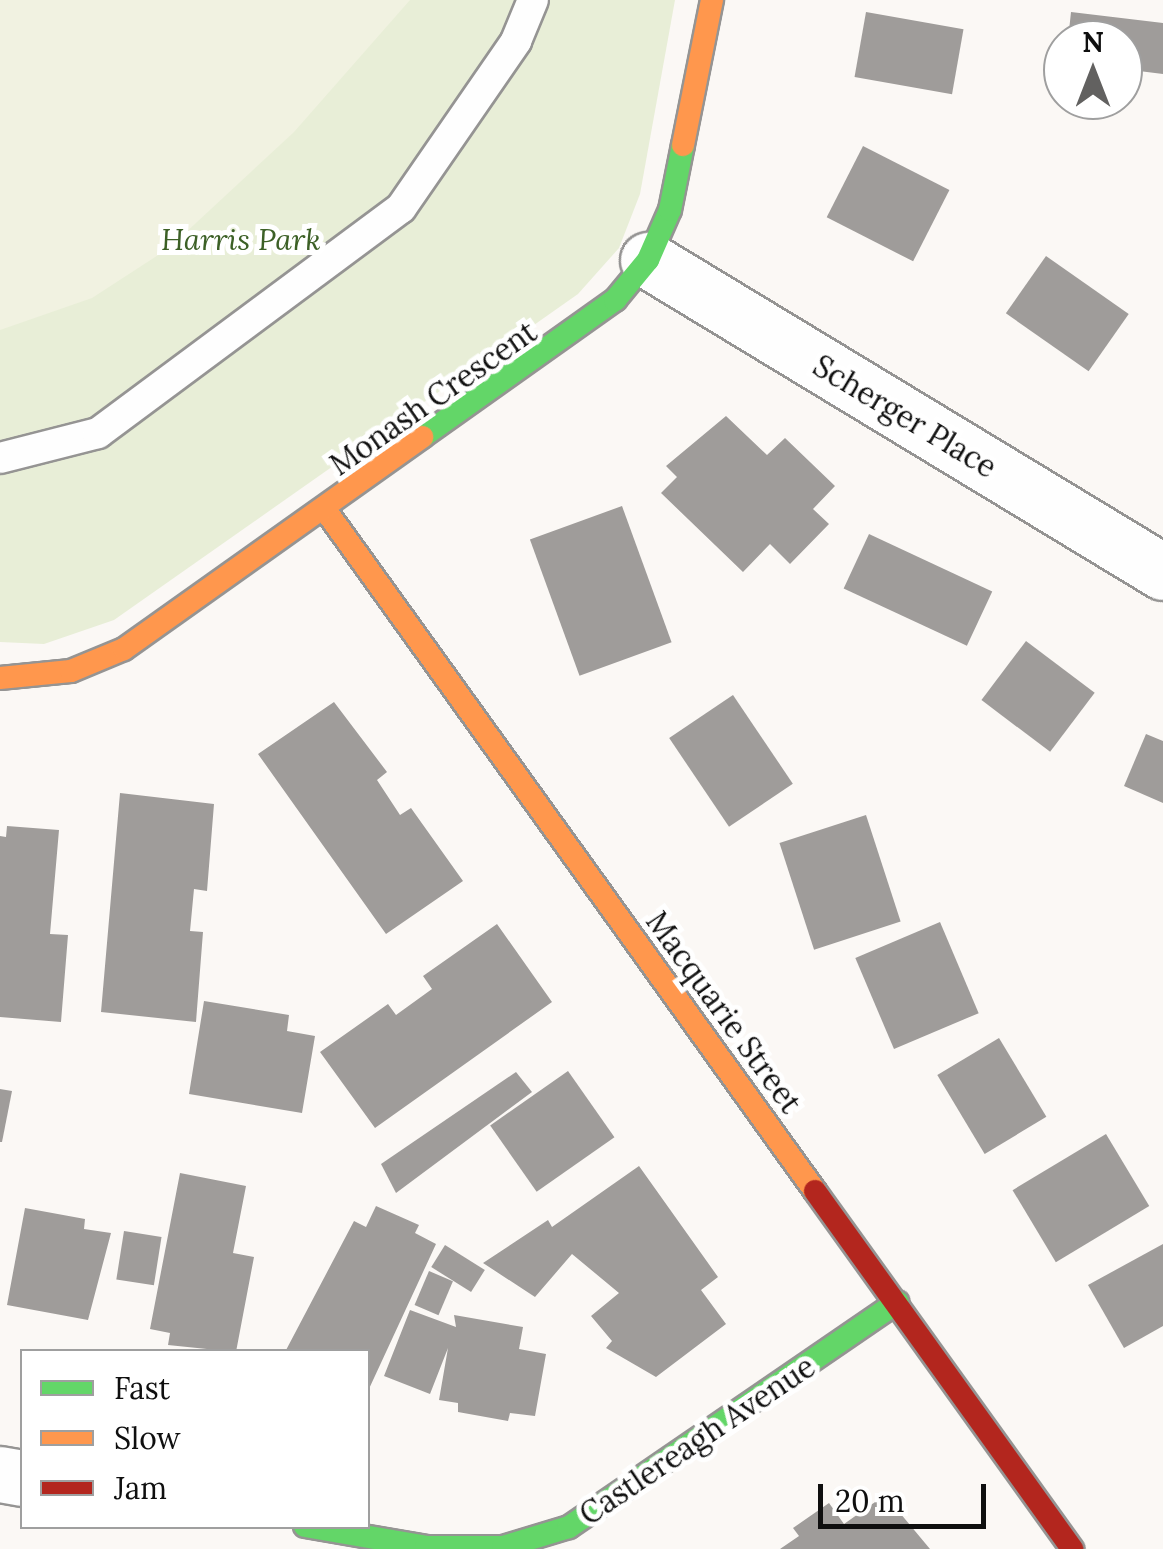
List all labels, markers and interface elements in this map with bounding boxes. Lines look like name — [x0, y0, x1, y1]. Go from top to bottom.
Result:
north arrow — [1043, 20, 1143, 120]
text: N — [1082, 24, 1104, 60]
park label: Harris Park — [161, 221, 321, 257]
street label: Monash Crescent — [323, 313, 543, 483]
street label: Scherger Place — [807, 347, 1003, 485]
street label: Macquarie Street — [639, 904, 809, 1120]
street label: Castlereagh Avenue — [573, 1348, 821, 1532]
legend — [20, 1349, 370, 1529]
text: Fast — [114, 1369, 170, 1407]
text: Slow — [114, 1419, 180, 1457]
scale bar — [823, 1464, 990, 1526]
text: Jam — [114, 1469, 167, 1507]
text: 20 m — [835, 1482, 904, 1520]

